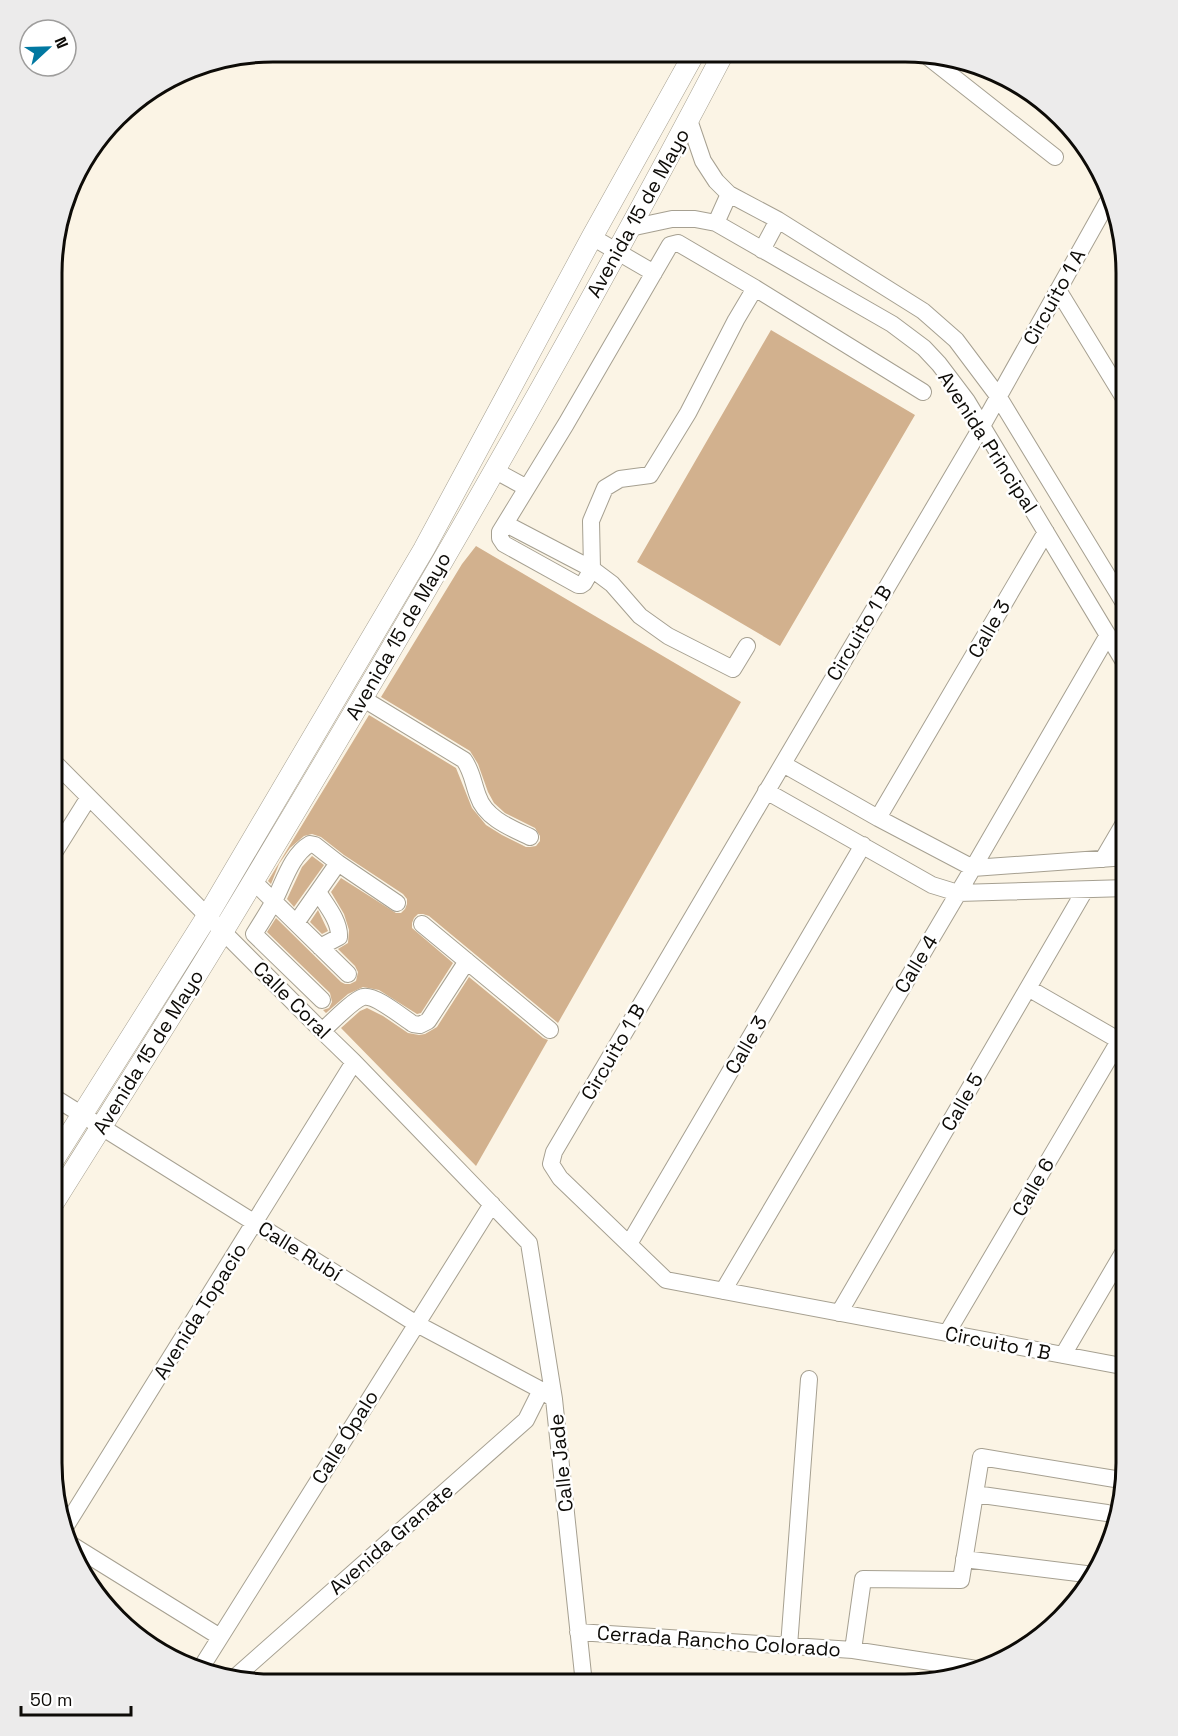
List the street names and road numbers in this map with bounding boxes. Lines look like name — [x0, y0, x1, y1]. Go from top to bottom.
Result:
street label: Avenida 15 de Mayo — [581, 124, 695, 302]
street label: Circuito 1 A — [1017, 244, 1091, 350]
street label: Avenida Principal — [932, 366, 1044, 518]
street label: Avenida 15 de Mayo — [339, 547, 457, 725]
street label: Circuito 1 B — [820, 580, 898, 686]
street label: Calle 3 — [962, 595, 1016, 663]
street label: Calle 4 — [888, 930, 944, 998]
street label: Calle Coral — [247, 955, 337, 1045]
street label: Avenida 15 de Mayo — [87, 965, 209, 1139]
street label: Circuito 1 B — [575, 999, 651, 1105]
street label: Calle 3 — [719, 1011, 773, 1079]
street label: Calle 5 — [935, 1068, 989, 1136]
street label: Calle 6 — [1006, 1153, 1060, 1221]
street label: Calle Rubí — [253, 1215, 347, 1287]
street label: Avenida Topacio — [148, 1238, 252, 1384]
street label: Circuito 1 B — [943, 1320, 1053, 1366]
street label: Calle Ópalo — [306, 1385, 384, 1489]
street label: Calle Jade — [543, 1413, 579, 1513]
street label: Avenida Granate — [323, 1478, 459, 1600]
street label: Cerrada Rancho Colorado — [596, 1620, 842, 1662]

